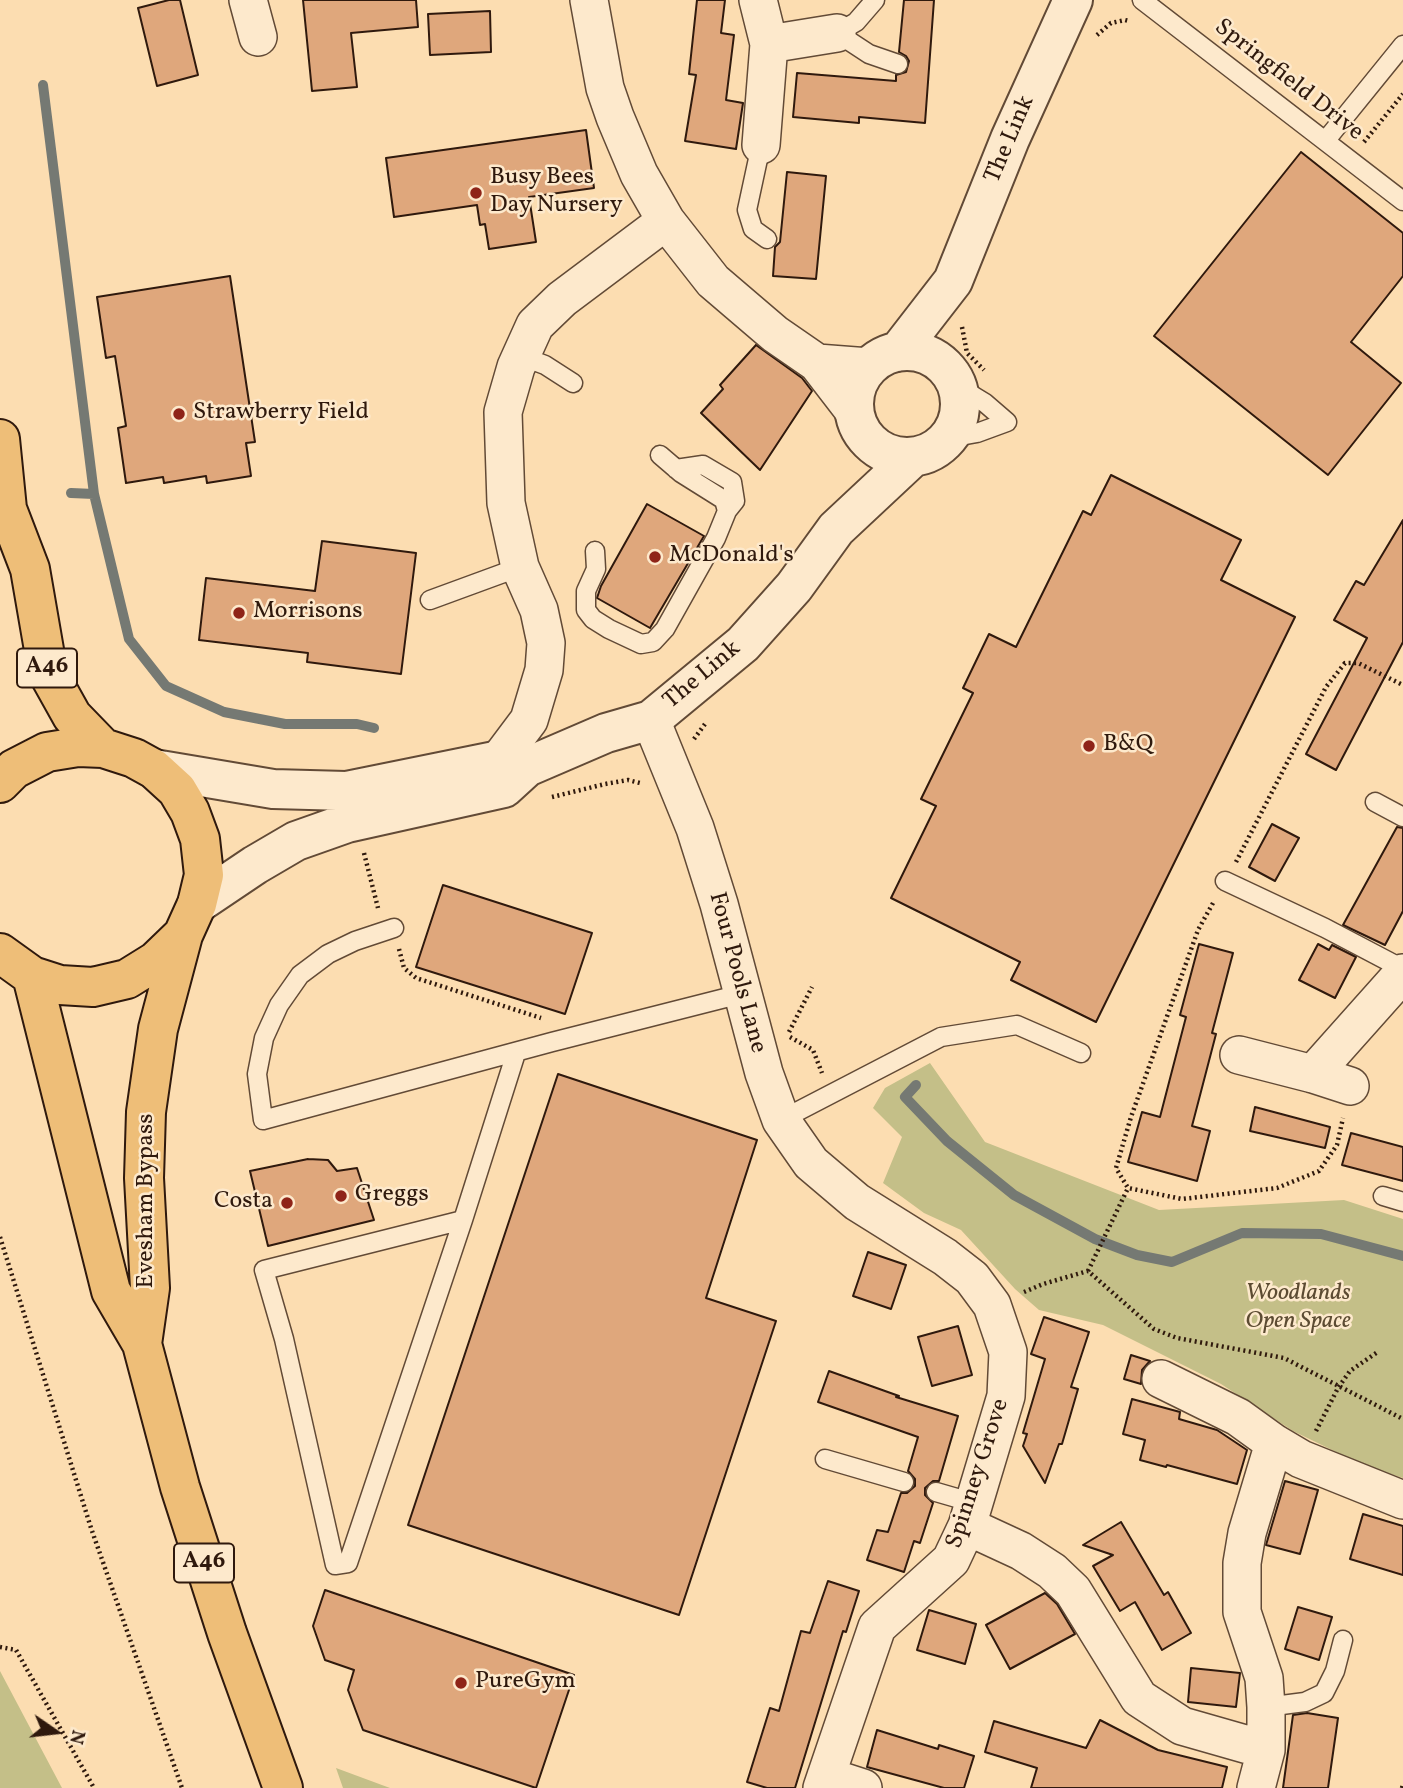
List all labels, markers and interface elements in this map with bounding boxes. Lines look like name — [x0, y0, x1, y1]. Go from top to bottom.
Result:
street label: Springfield Drive — [1208, 14, 1368, 148]
street label: The Link — [980, 92, 1042, 188]
place label: Busy Bees Day Nursery — [490, 165, 623, 221]
marker: Busy Bees Day Nursery — [468, 185, 484, 201]
place label: Strawberry Field — [193, 400, 369, 428]
marker: Strawberry Field — [171, 406, 187, 422]
place label: McDonald's — [669, 543, 794, 571]
marker: McDonald's — [647, 549, 663, 565]
place label: Morrisons — [253, 599, 363, 627]
marker: Morrisons — [231, 605, 247, 621]
street label: The Link — [658, 635, 748, 717]
road number: A46 — [17, 648, 77, 688]
place label: B&Q — [1103, 732, 1153, 760]
marker: B&Q — [1081, 738, 1097, 754]
street label: Four Pools Lane — [701, 889, 771, 1057]
street label: Evesham Bypass — [134, 1114, 162, 1288]
place label: Greggs — [355, 1182, 429, 1210]
marker: Greggs — [333, 1188, 349, 1204]
place label: Costa — [214, 1189, 273, 1217]
marker: Costa — [279, 1195, 295, 1211]
park label: Woodlands Open Space — [1245, 1281, 1351, 1337]
street label: Spinney Grove — [941, 1395, 1017, 1553]
road number: A46 — [174, 1544, 234, 1582]
place label: PureGym — [475, 1669, 576, 1697]
marker: PureGym — [453, 1675, 469, 1691]
north arrow — [21, 1697, 91, 1767]
text: N — [62, 1727, 91, 1747]

